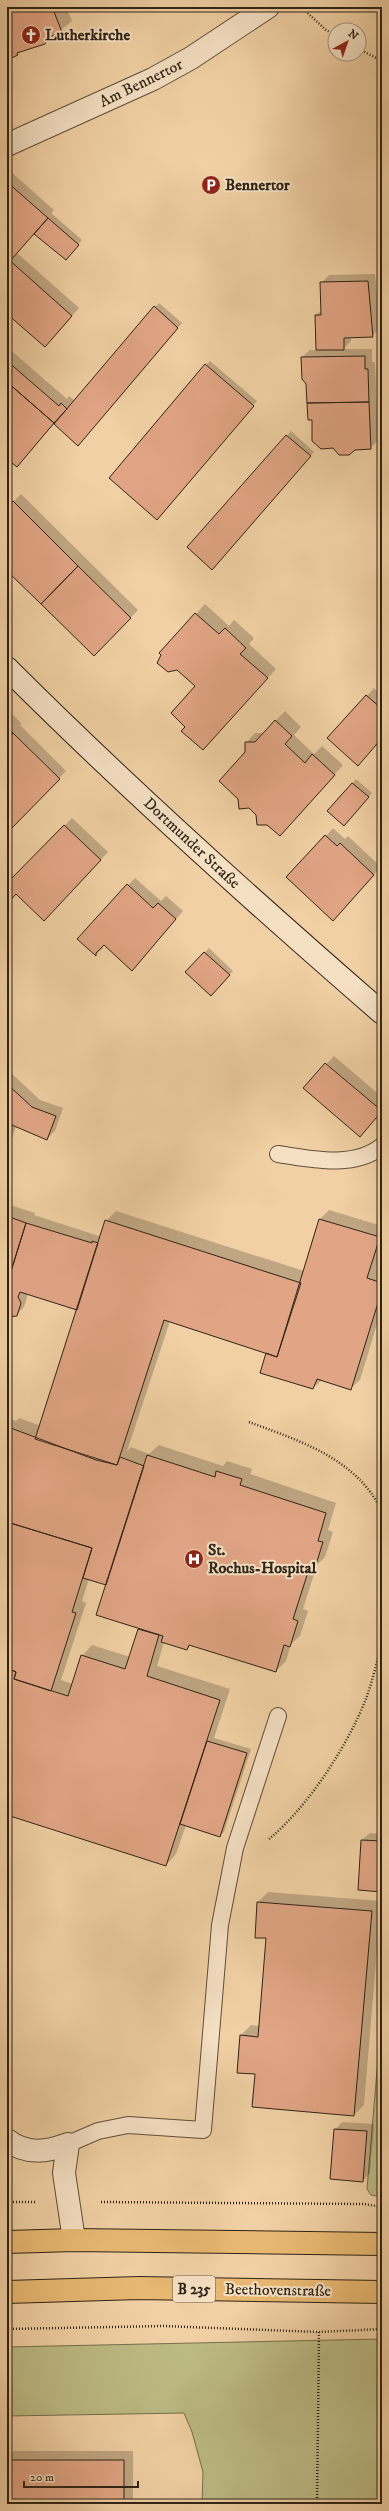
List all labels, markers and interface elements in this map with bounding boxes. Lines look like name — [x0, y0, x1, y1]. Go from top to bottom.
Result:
north arrow — [327, 22, 367, 62]
church icon: Lutherkirche — [20, 24, 42, 46]
place label: Lutherkirche — [45, 25, 130, 45]
text: N — [345, 27, 361, 43]
street label: Am Bennertor — [96, 54, 186, 112]
parking icon: Bennertor — [200, 174, 222, 196]
place label: Bennertor — [225, 175, 291, 195]
street label: Dortmunder Straße — [139, 793, 245, 893]
place label: St. Rochus-Hospital — [208, 1540, 317, 1578]
hospital icon: St. Rochus-Hospital — [183, 1548, 205, 1570]
road number: B 235 — [173, 2276, 215, 2302]
street label: Beethovenstraße — [225, 2279, 332, 2301]
scale bar — [24, 2463, 138, 2489]
text: 20 m — [30, 2470, 54, 2485]

